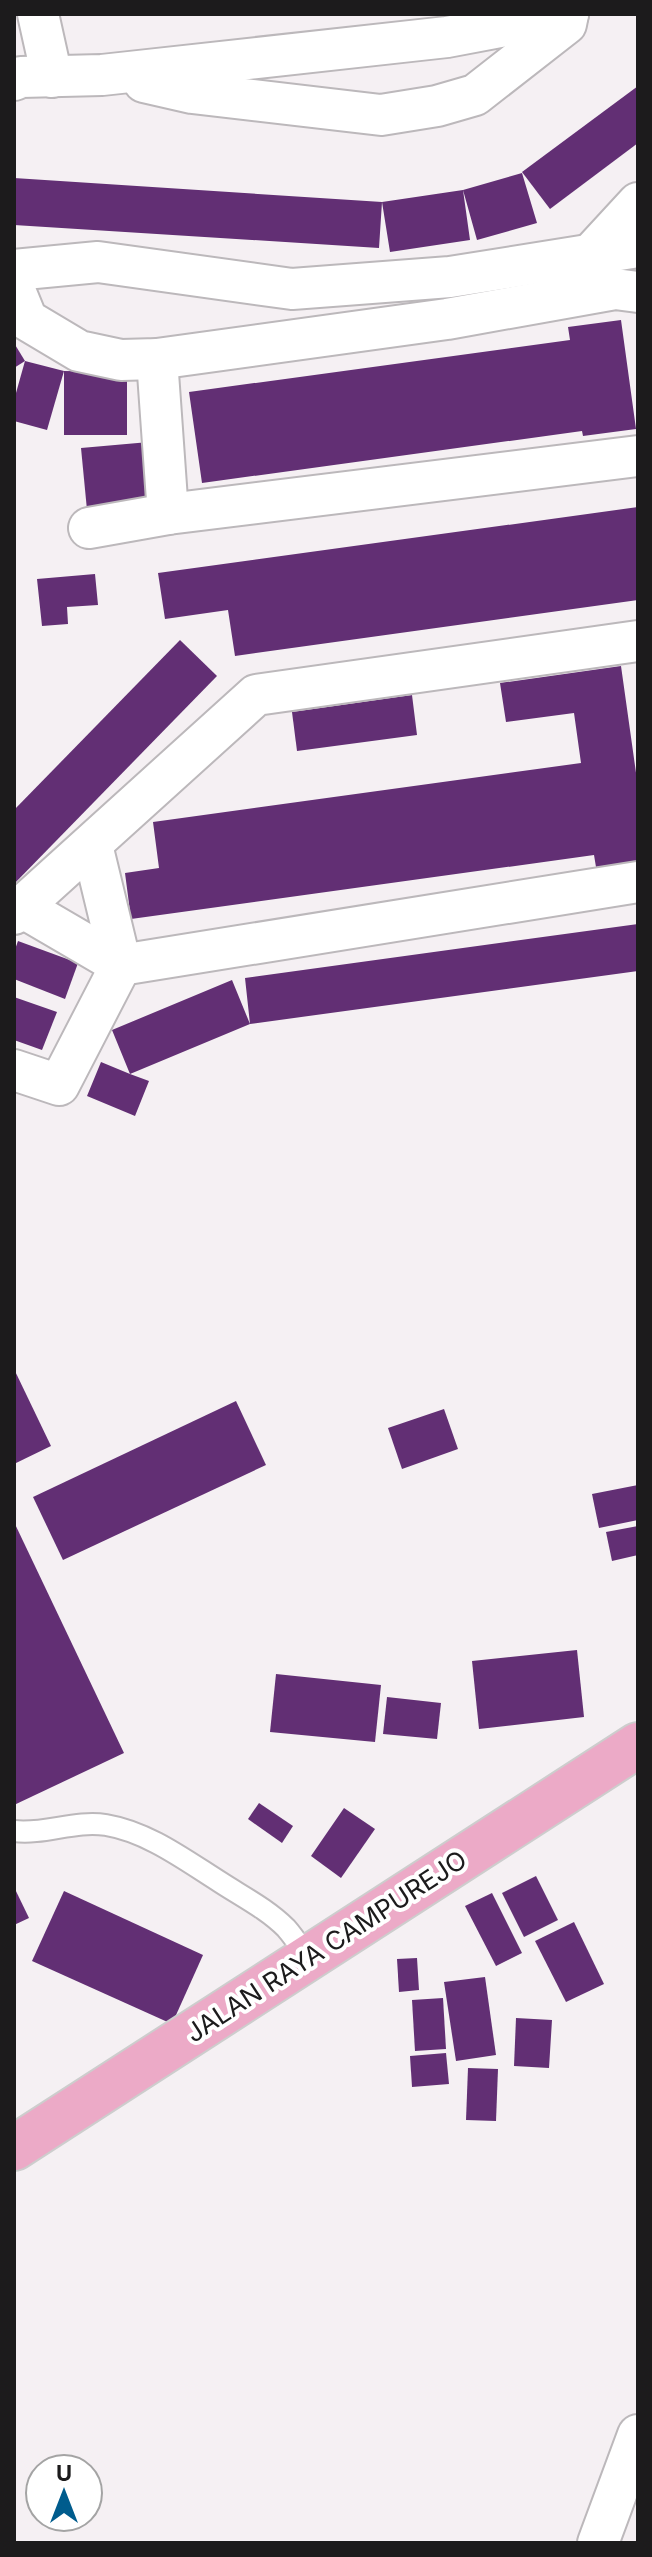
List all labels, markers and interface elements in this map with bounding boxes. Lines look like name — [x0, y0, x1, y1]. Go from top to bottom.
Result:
street label: JALAN RAYA CAMPUREJO — [180, 1844, 472, 2048]
north arrow — [24, 2453, 104, 2533]
text: U — [56, 2460, 72, 2486]

